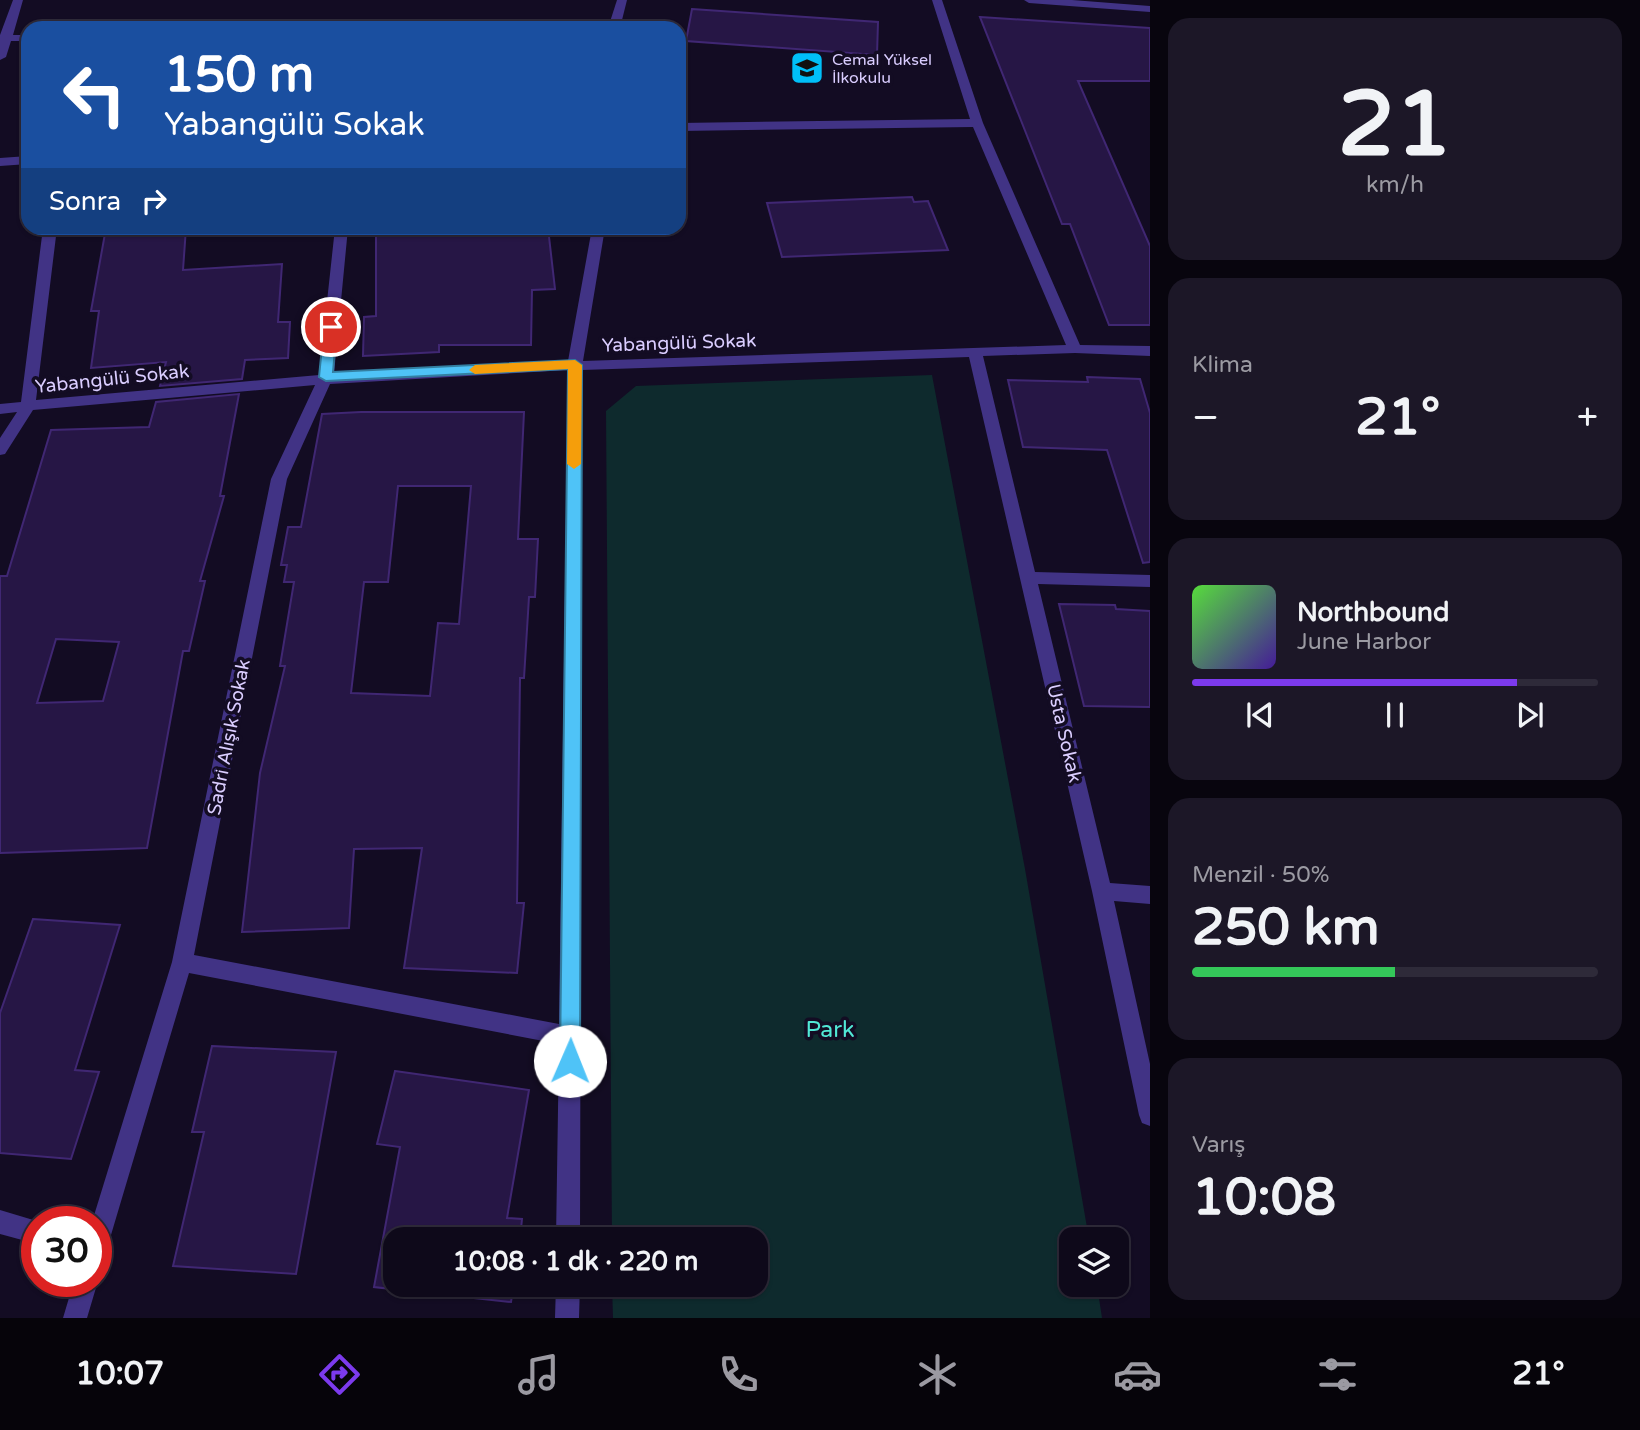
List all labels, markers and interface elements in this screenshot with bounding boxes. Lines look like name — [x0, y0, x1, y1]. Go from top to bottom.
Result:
text: 150 m — [164, 46, 314, 105]
icon: left — [49, 49, 140, 140]
school or university icon: Cemal Yüksel İlkokulu — [788, 49, 826, 87]
place label: Cemal Yüksel İlkokulu — [832, 50, 932, 88]
text: 21 — [1338, 70, 1452, 180]
text: Yabangülü Sokak — [164, 106, 425, 144]
text: km/h — [1366, 171, 1424, 199]
icon: right — [135, 182, 173, 220]
text: Sonra — [49, 186, 121, 217]
pin — [301, 297, 361, 357]
icon: arrive — [312, 308, 350, 346]
street label: Yabangülü Sokak — [601, 329, 757, 357]
text: Klima — [1192, 351, 1253, 379]
street label: Yabangülü Sokak — [34, 360, 190, 398]
text: 21° — [1355, 386, 1440, 449]
text: − — [1192, 395, 1219, 441]
text: + — [1577, 395, 1598, 441]
text: Northbound — [1297, 597, 1449, 628]
text: June Harbor — [1297, 628, 1431, 656]
street label: Sadri Alışık Sokak — [203, 657, 255, 817]
street label: Usta Sokak — [1042, 682, 1086, 785]
icon: previous — [1241, 696, 1279, 734]
icon: pause — [1376, 696, 1414, 734]
icon: next — [1511, 696, 1549, 734]
text: Menzil · 50% — [1192, 861, 1329, 889]
text: 250 km — [1192, 896, 1380, 959]
park label: Park — [805, 1016, 855, 1044]
position arrow — [533, 1024, 607, 1098]
text: Varış — [1192, 1131, 1245, 1159]
text: 10:08 — [1192, 1166, 1336, 1229]
speed limit sign: 30 — [21, 1206, 112, 1297]
map controls — [1059, 1227, 1129, 1297]
button: layers — [1059, 1227, 1129, 1297]
text: 10:08 · 1 dk · 220 m — [453, 1246, 698, 1277]
icon: directions — [315, 1350, 364, 1399]
icon: music — [514, 1350, 563, 1399]
icon: phone — [714, 1350, 763, 1399]
icon: climate — [913, 1350, 962, 1399]
icon: car — [1113, 1350, 1162, 1399]
icon: filters — [1313, 1350, 1362, 1399]
text: 10:07 — [75, 1355, 164, 1393]
text: 21° — [1512, 1355, 1565, 1393]

